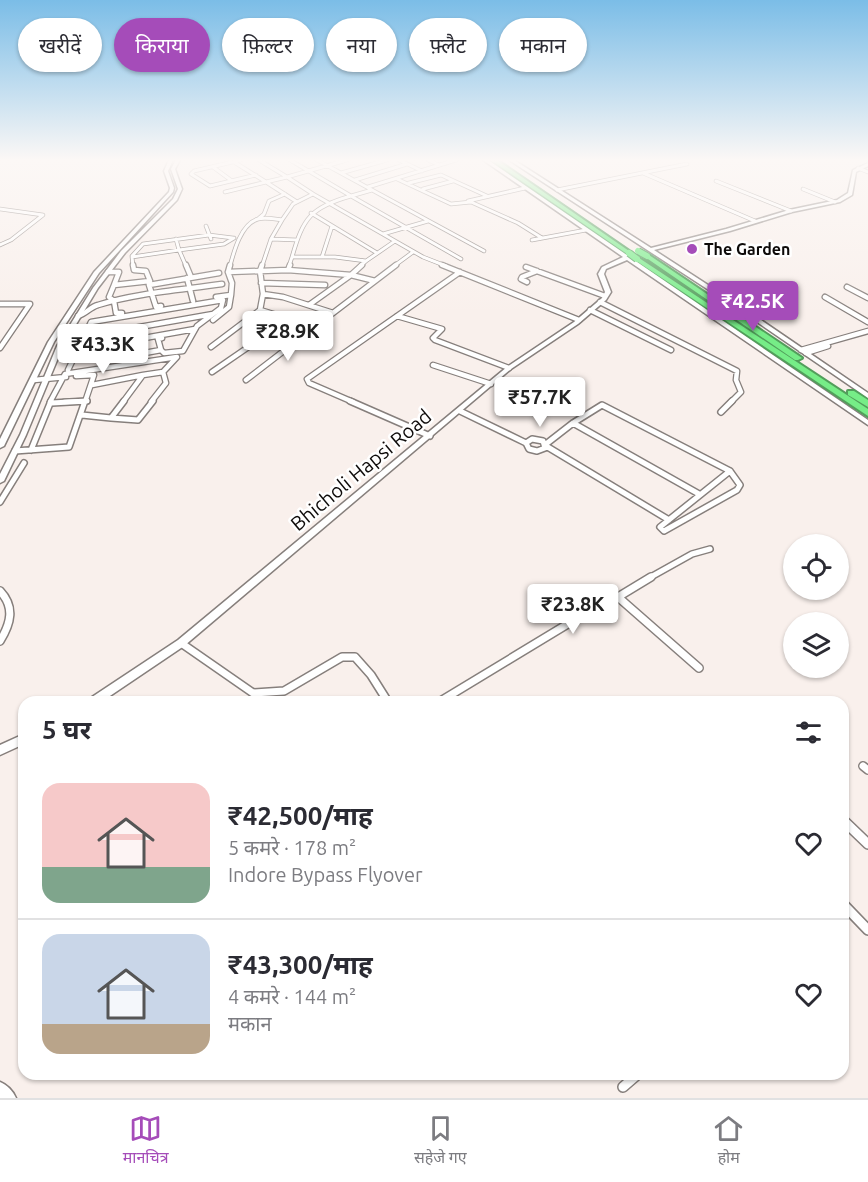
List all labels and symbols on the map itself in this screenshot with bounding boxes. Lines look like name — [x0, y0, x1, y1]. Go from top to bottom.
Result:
place label: The Garden — [704, 240, 790, 258]
marker: The Garden — [685, 242, 699, 256]
pin: ₹42.5K — [704, 281, 802, 332]
pin: ₹28.9K — [239, 311, 337, 362]
pin: ₹43.3K — [54, 324, 152, 375]
pin: ₹57.7K — [491, 377, 589, 428]
street label: Bhicholi Hapsi Road — [286, 404, 436, 535]
pin: ₹23.8K — [524, 584, 622, 635]

